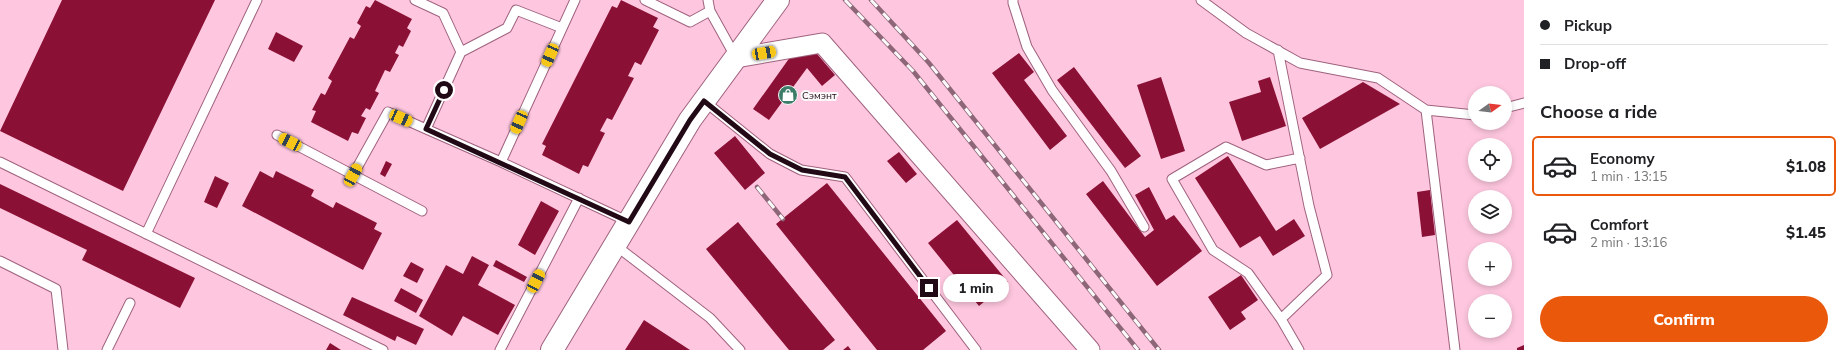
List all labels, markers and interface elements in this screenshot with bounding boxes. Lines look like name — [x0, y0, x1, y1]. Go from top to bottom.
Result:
text: Pickup — [1564, 16, 1612, 35]
car — [540, 42, 560, 68]
car — [751, 45, 777, 61]
text: Drop-off — [1564, 54, 1626, 73]
route start — [435, 81, 453, 99]
shop icon: Сэмэнт — [777, 84, 799, 106]
north arrow — [1468, 86, 1512, 130]
map controls — [1468, 86, 1512, 338]
place label: Сэмэнт — [802, 89, 837, 102]
text: Choose a ride — [1540, 100, 1657, 123]
car — [388, 108, 414, 128]
car — [509, 109, 529, 135]
car — [277, 131, 303, 153]
button: locate — [1468, 138, 1512, 182]
icon: car — [1542, 148, 1578, 184]
text: Economy — [1590, 149, 1655, 168]
text: $1.08 — [1786, 157, 1826, 176]
car — [342, 162, 364, 188]
text: 1 min · 13:15 — [1590, 168, 1667, 184]
button: layers — [1468, 190, 1512, 234]
icon: car — [1542, 214, 1578, 250]
text: Comfort — [1590, 215, 1648, 234]
text: $1.45 — [1786, 223, 1826, 242]
text: 2 min · 13:16 — [1590, 234, 1667, 250]
button: + — [1468, 242, 1512, 286]
car — [525, 268, 547, 294]
callout: 1 min — [943, 274, 1009, 302]
route end — [920, 279, 938, 297]
text: 1 min — [959, 280, 993, 296]
button: − — [1468, 294, 1512, 338]
button: Confirm — [1540, 296, 1828, 342]

